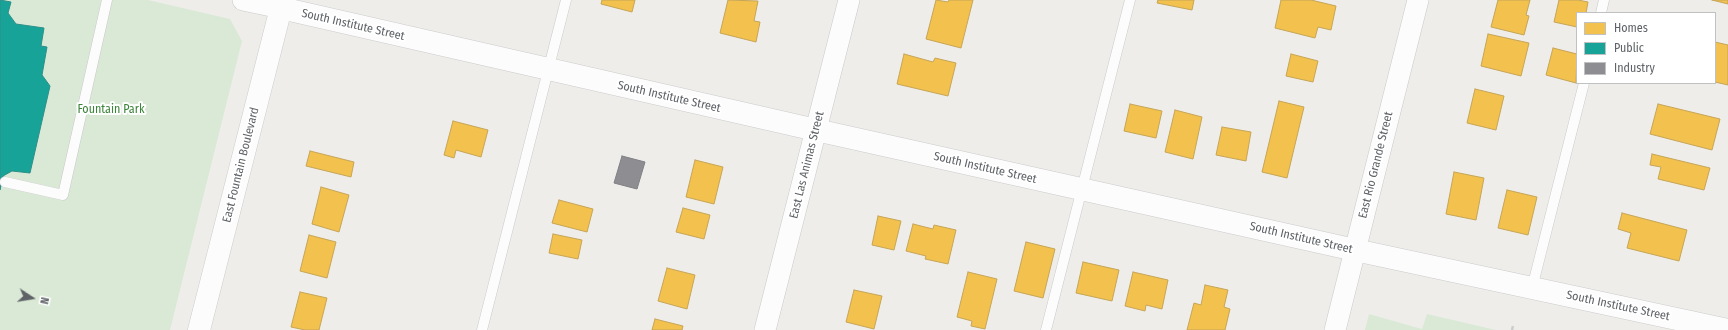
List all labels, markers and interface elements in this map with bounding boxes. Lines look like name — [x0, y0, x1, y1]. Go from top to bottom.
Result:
street label: South Institute Street — [300, 6, 406, 44]
legend — [1576, 12, 1716, 84]
text: Homes — [1614, 21, 1648, 35]
text: Public — [1614, 41, 1644, 55]
text: Industry — [1614, 61, 1655, 75]
street label: South Institute Street — [616, 78, 722, 116]
park label: Fountain Park — [78, 103, 144, 117]
street label: East Fountain Boulevard — [220, 106, 262, 224]
street label: East Las Animas Street — [787, 110, 827, 220]
street label: East Rio Grande Street — [1356, 110, 1396, 220]
street label: South Institute Street — [932, 149, 1038, 187]
street label: South Institute Street — [1248, 219, 1354, 257]
north arrow — [12, 278, 52, 318]
street label: South Institute Street — [1565, 288, 1671, 324]
text: N — [37, 296, 51, 305]

